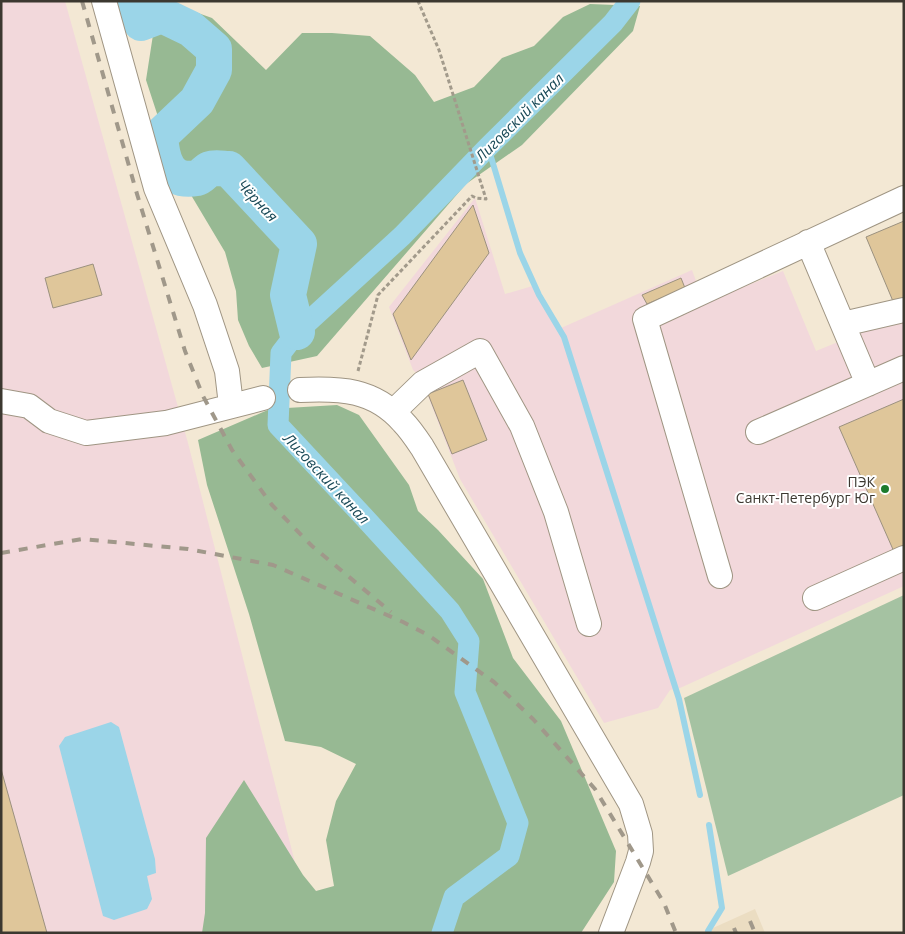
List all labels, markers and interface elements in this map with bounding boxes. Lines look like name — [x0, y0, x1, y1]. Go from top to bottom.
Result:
water label: Лиговский канал — [469, 68, 568, 167]
water label: Чёрная — [233, 175, 283, 226]
water label: Лиговский канал — [279, 427, 375, 528]
place label: ПЭК Санкт-Петербург Юг — [736, 472, 875, 507]
marker: ПЭК Санкт-Петербург Юг — [879, 483, 891, 495]

